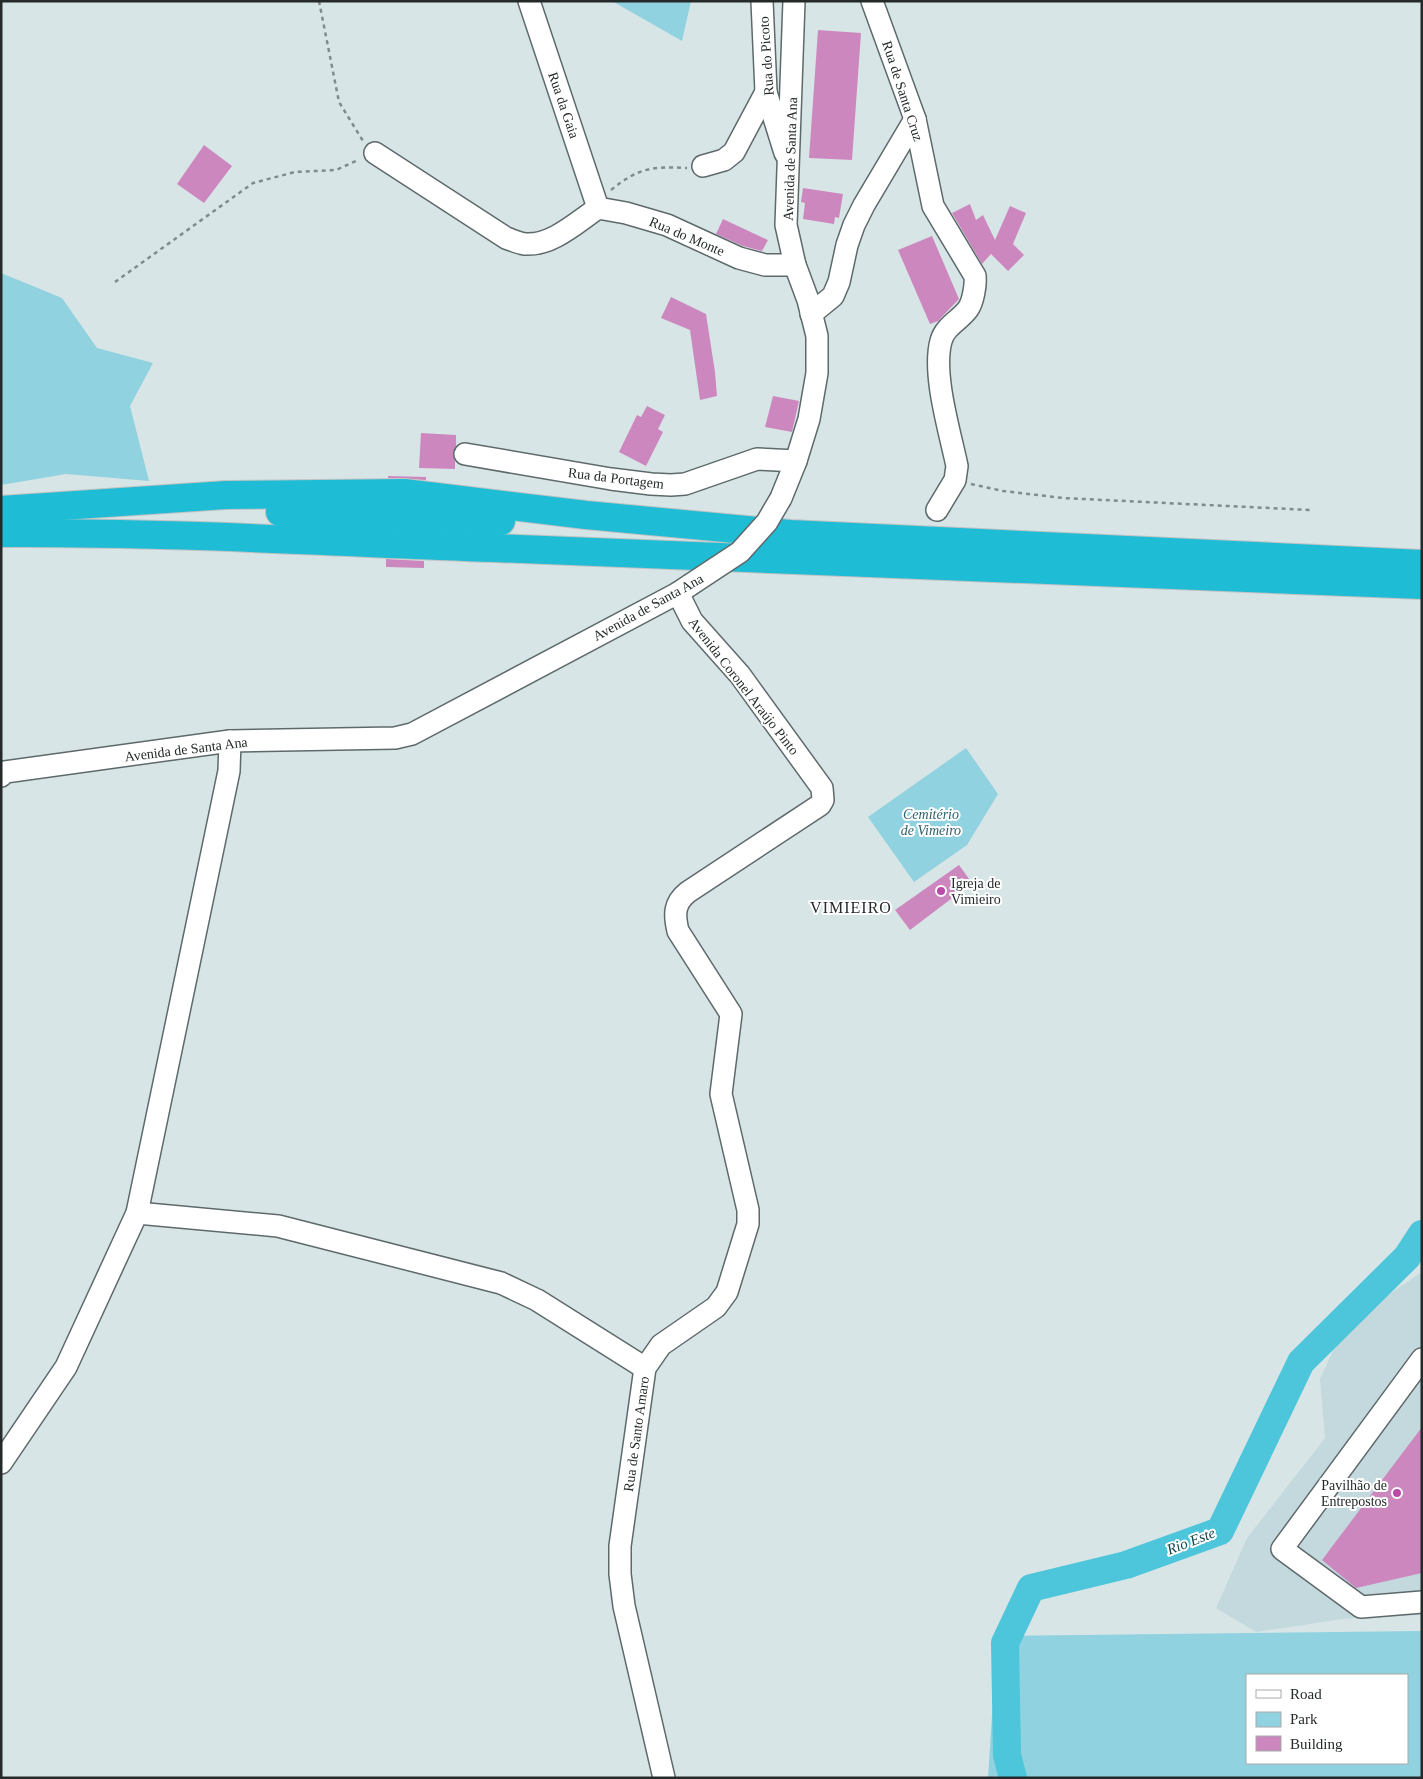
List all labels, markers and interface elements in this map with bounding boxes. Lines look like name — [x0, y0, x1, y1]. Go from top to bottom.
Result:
street label: Rua do Picoto — [756, 16, 777, 96]
street label: Rua de Santa Cruz — [879, 39, 926, 143]
street label: Rua da Gaia — [545, 70, 582, 141]
street label: Avenida de Santa Ana — [781, 96, 800, 221]
street label: Rua do Monte — [647, 214, 727, 259]
street label: Rua da Portagem — [567, 465, 665, 492]
street label: Avenida de Santa Ana — [590, 570, 707, 644]
street label: Avenida Coronel Araújo Pinto — [685, 615, 802, 758]
street label: Avenida de Santa Ana — [124, 734, 249, 764]
park label: Cemitério de Vimeiro — [901, 807, 961, 838]
place label: Igreja de Vimieiro — [951, 876, 1001, 907]
marker: Igreja de Vimieiro — [935, 885, 947, 897]
district label: VIMIEIRO — [810, 899, 892, 916]
street label: Rua de Santo Amaro — [621, 1375, 652, 1493]
place label: Pavilhão de Entrepostos — [1321, 1478, 1387, 1509]
marker: Pavilhão de Entrepostos — [1391, 1487, 1403, 1499]
water label: Rio Este — [1164, 1524, 1218, 1558]
legend — [1246, 1674, 1408, 1764]
text: Road — [1290, 1686, 1322, 1702]
text: Park — [1290, 1711, 1318, 1727]
text: Building — [1290, 1736, 1343, 1752]

